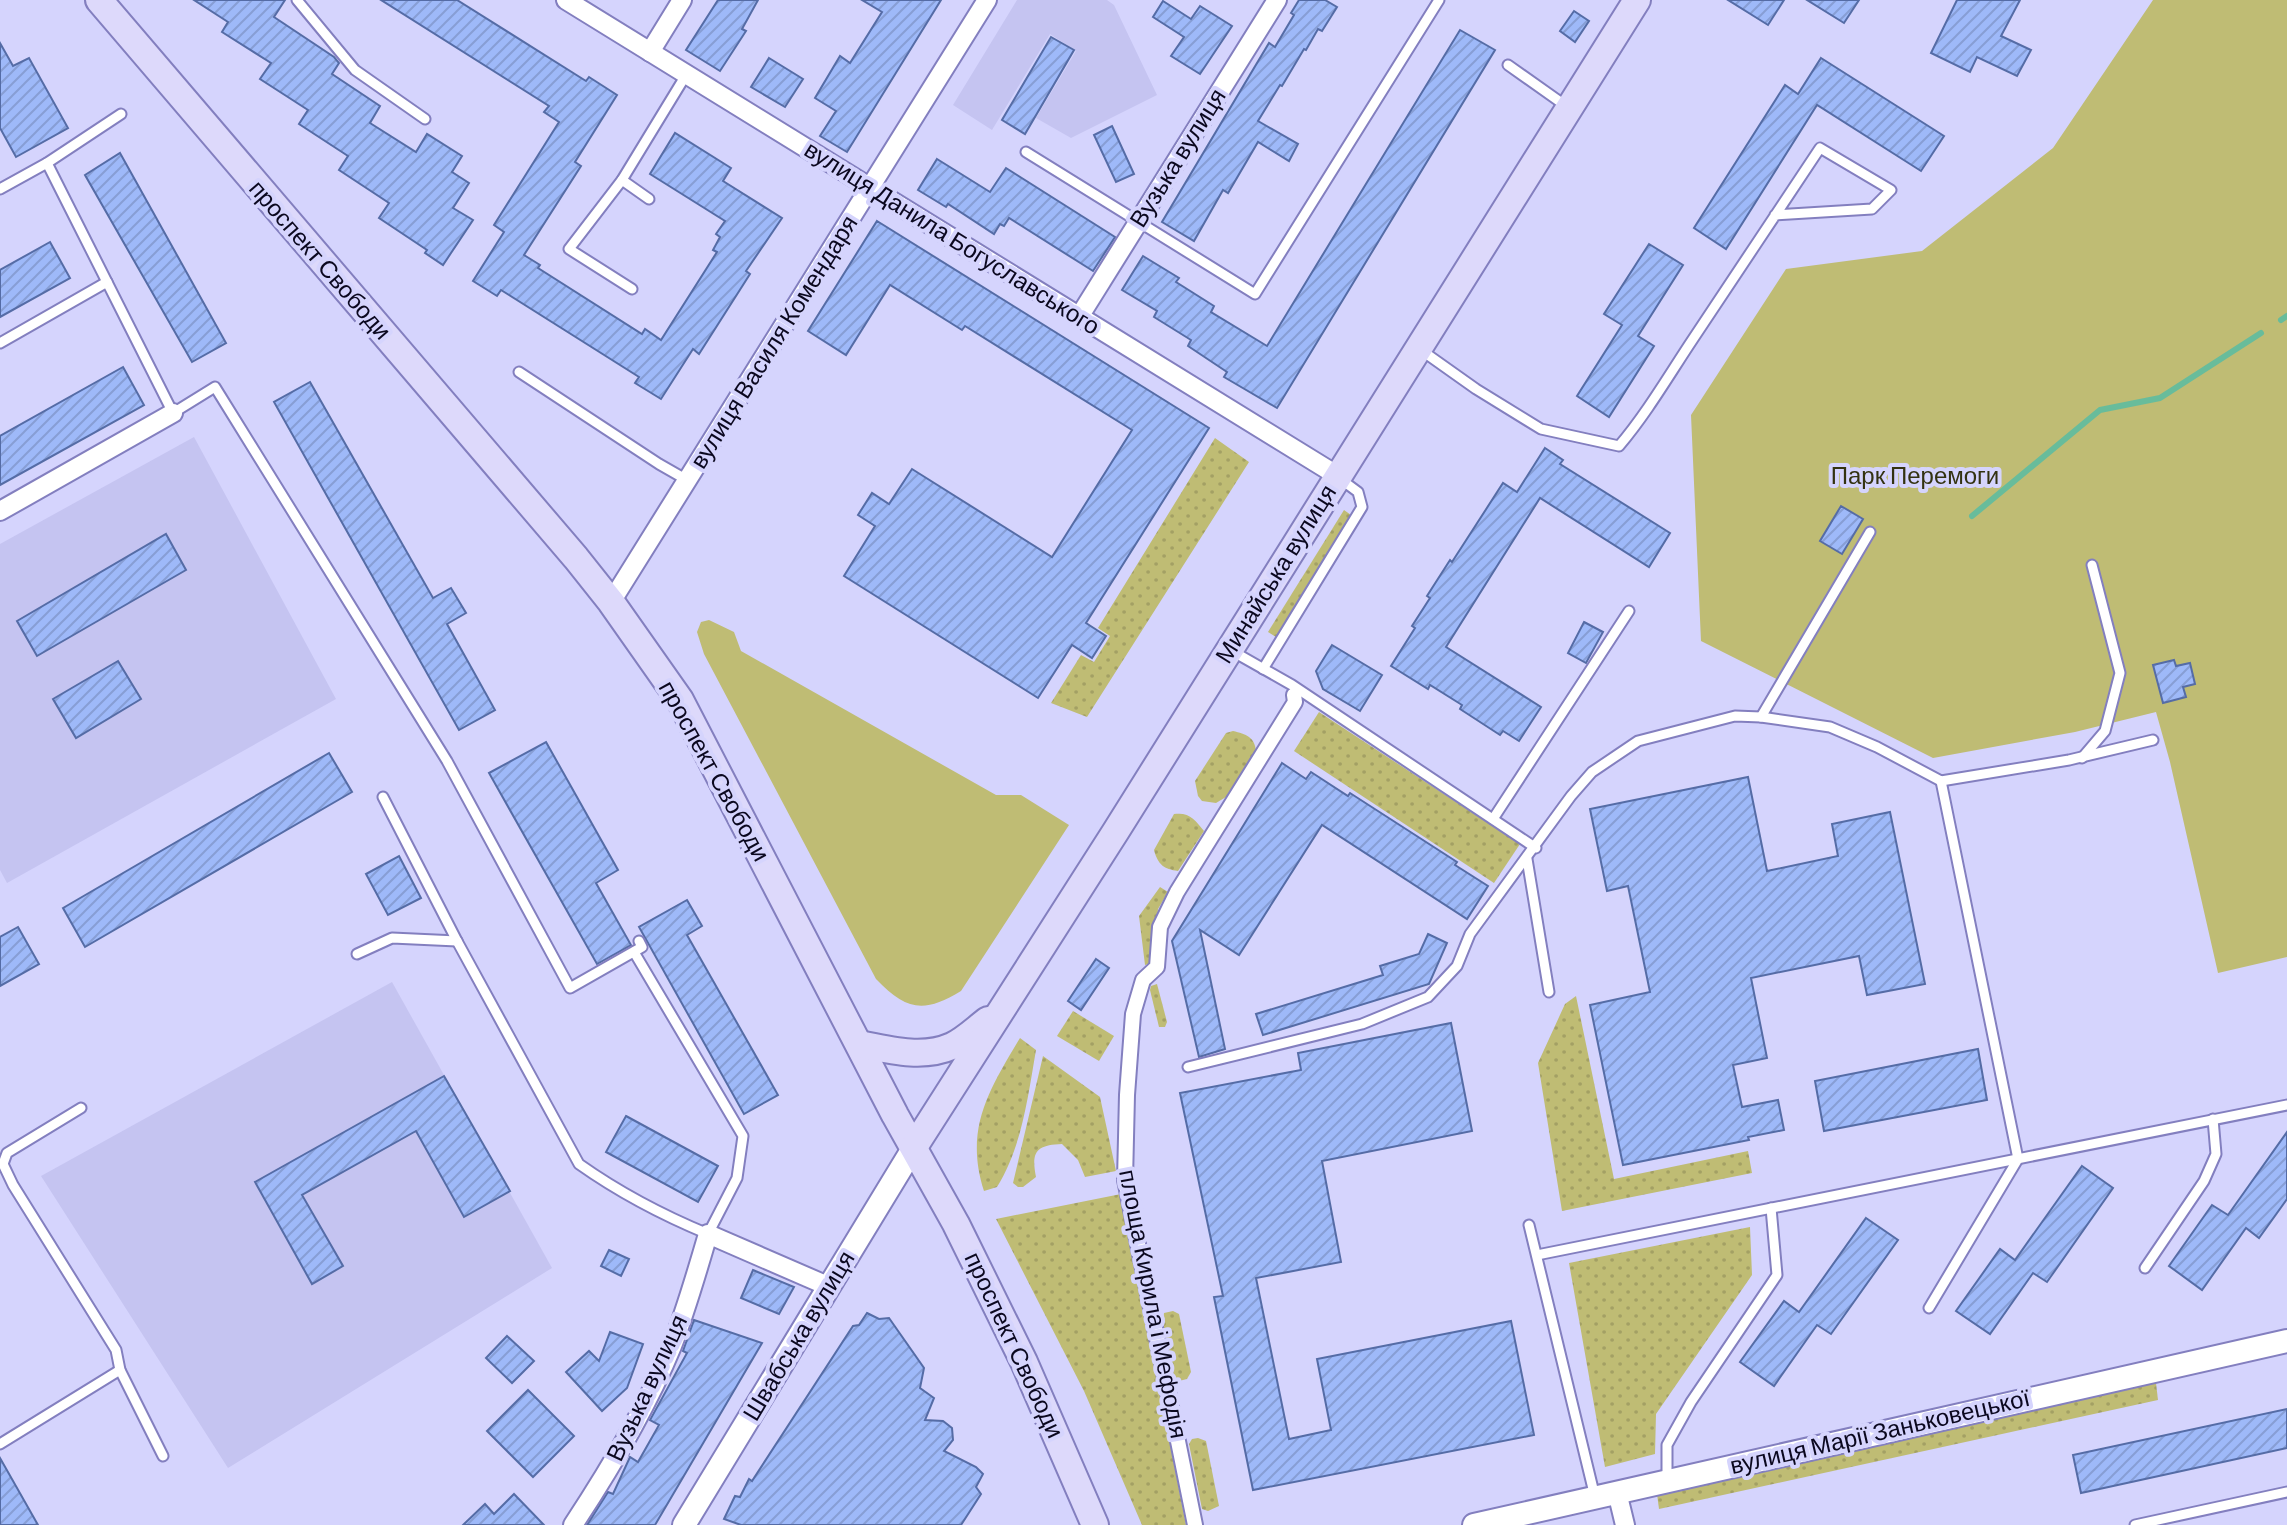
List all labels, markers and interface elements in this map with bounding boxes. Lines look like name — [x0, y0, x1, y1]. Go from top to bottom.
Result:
street label: Вузька вулиця — [1122, 82, 1231, 232]
street label: вулиця Данила Богуславського — [800, 134, 1106, 340]
street label: проспект Свободи — [244, 173, 398, 345]
street label: вулиця Василя Комендаря — [683, 209, 863, 473]
park label: Парк Перемоги — [1831, 460, 1999, 489]
street label: Минайська вулиця — [1208, 479, 1341, 668]
street label: проспект Свободи — [654, 675, 777, 866]
street label: площа Кирила і Мефодія — [1114, 1167, 1195, 1441]
street label: Швабська вулиця — [736, 1245, 860, 1425]
street label: проспект Свободи — [960, 1247, 1071, 1442]
street label: Вузька вулиця — [599, 1310, 692, 1465]
street label: вулиця Марії Заньковецької — [1727, 1382, 2033, 1479]

